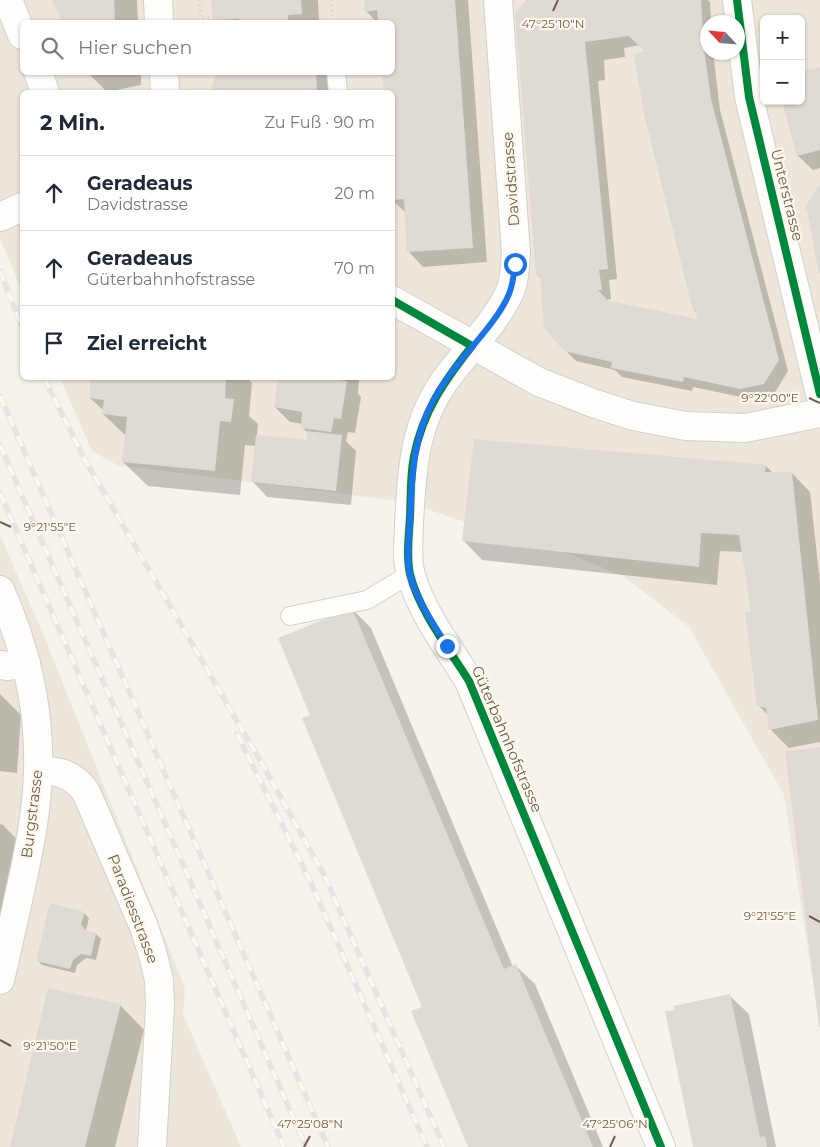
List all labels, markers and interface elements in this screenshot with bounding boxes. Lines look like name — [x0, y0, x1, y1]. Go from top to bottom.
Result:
north arrow — [700, 15, 745, 60]
map controls — [760, 15, 805, 105]
button: + — [760, 15, 805, 60]
text: 47°25'10"N — [521, 16, 585, 31]
search box — [20, 20, 395, 75]
icon: search — [38, 34, 66, 62]
text: Hier suchen — [78, 36, 192, 59]
button: − — [760, 60, 805, 105]
text: 2 Min. — [40, 110, 105, 135]
text: Zu Fuß · 90 m — [265, 113, 375, 132]
street label: Davidstrasse — [498, 131, 523, 227]
street label: Unterstrasse — [767, 147, 808, 243]
text: Geradeaus — [87, 172, 193, 195]
icon: ahead — [40, 179, 68, 207]
text: 20 m — [334, 184, 375, 203]
text: Davidstrasse — [87, 195, 188, 214]
text: Geradeaus — [87, 247, 193, 270]
route start — [504, 253, 527, 276]
icon: ahead — [40, 254, 68, 282]
text: 70 m — [334, 259, 375, 278]
text: Güterbahnhofstrasse — [87, 270, 255, 289]
icon: arrive — [40, 329, 68, 357]
text: Ziel erreicht — [87, 332, 207, 355]
text: 9°22'00"E — [741, 390, 799, 405]
text: 9°21'55"E — [24, 519, 76, 534]
route end — [436, 635, 459, 658]
street label: Güterbahnhofstrasse — [468, 663, 547, 815]
street label: Burgstrasse — [17, 769, 46, 859]
street label: Paradiesstrasse — [104, 851, 163, 966]
text: 9°21'55"E — [744, 908, 796, 923]
text: 9°21'50"E — [23, 1038, 77, 1053]
text: 47°25'08"N — [277, 1116, 343, 1131]
text: 47°25'06"N — [582, 1116, 648, 1131]

